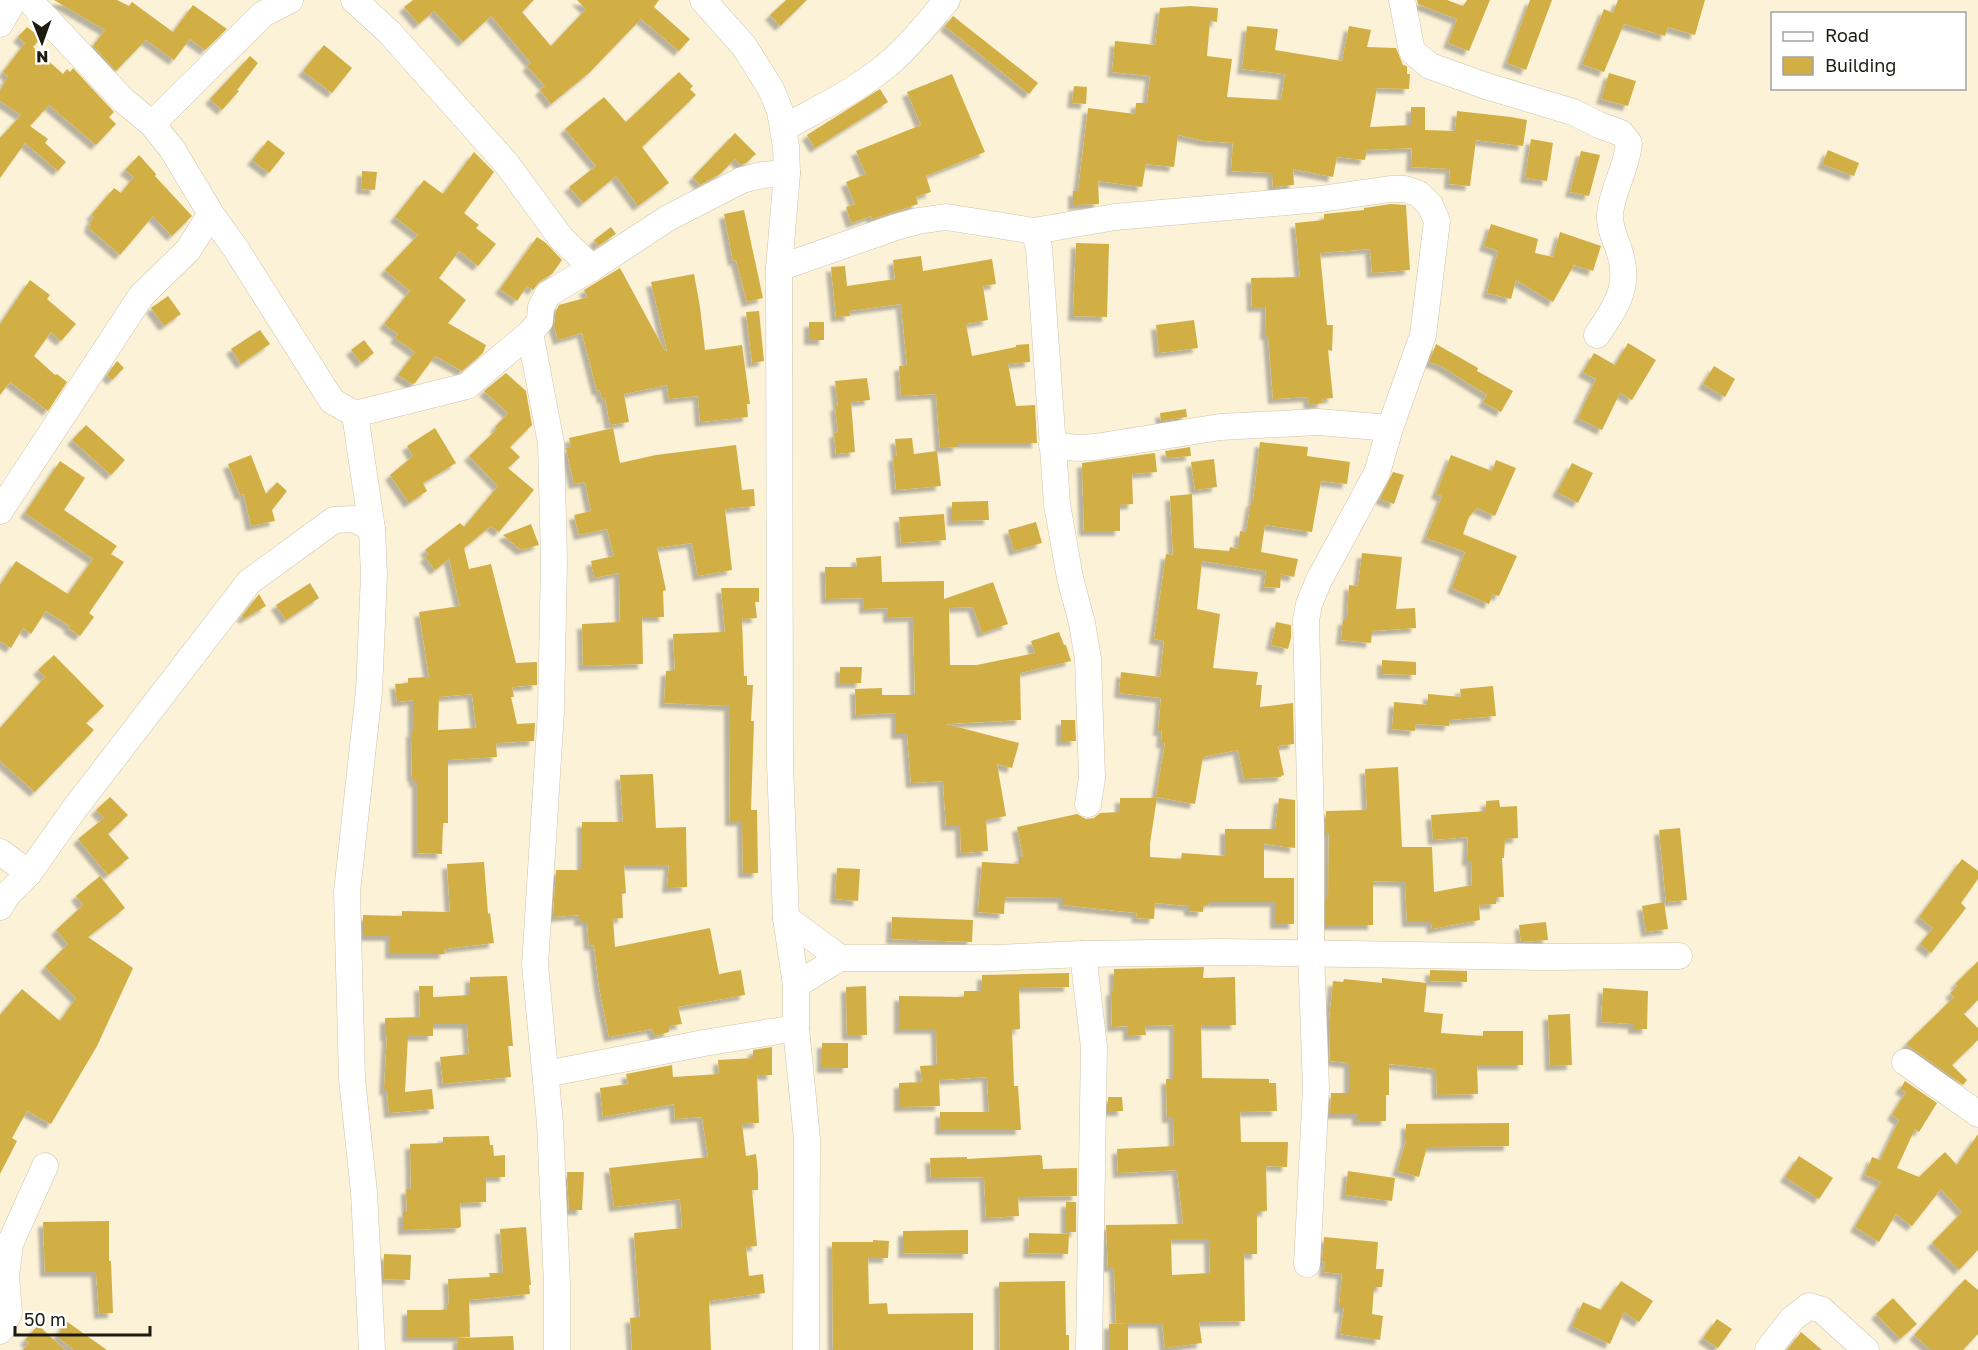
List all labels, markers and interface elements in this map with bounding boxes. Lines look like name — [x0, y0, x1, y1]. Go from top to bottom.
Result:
north arrow — [12, 12, 72, 72]
legend — [1771, 12, 1966, 90]
text: Road — [1825, 24, 1869, 46]
text: N — [36, 47, 49, 67]
text: Building — [1825, 54, 1896, 76]
scale bar — [15, 1299, 150, 1337]
text: 50 m — [24, 1308, 66, 1330]

